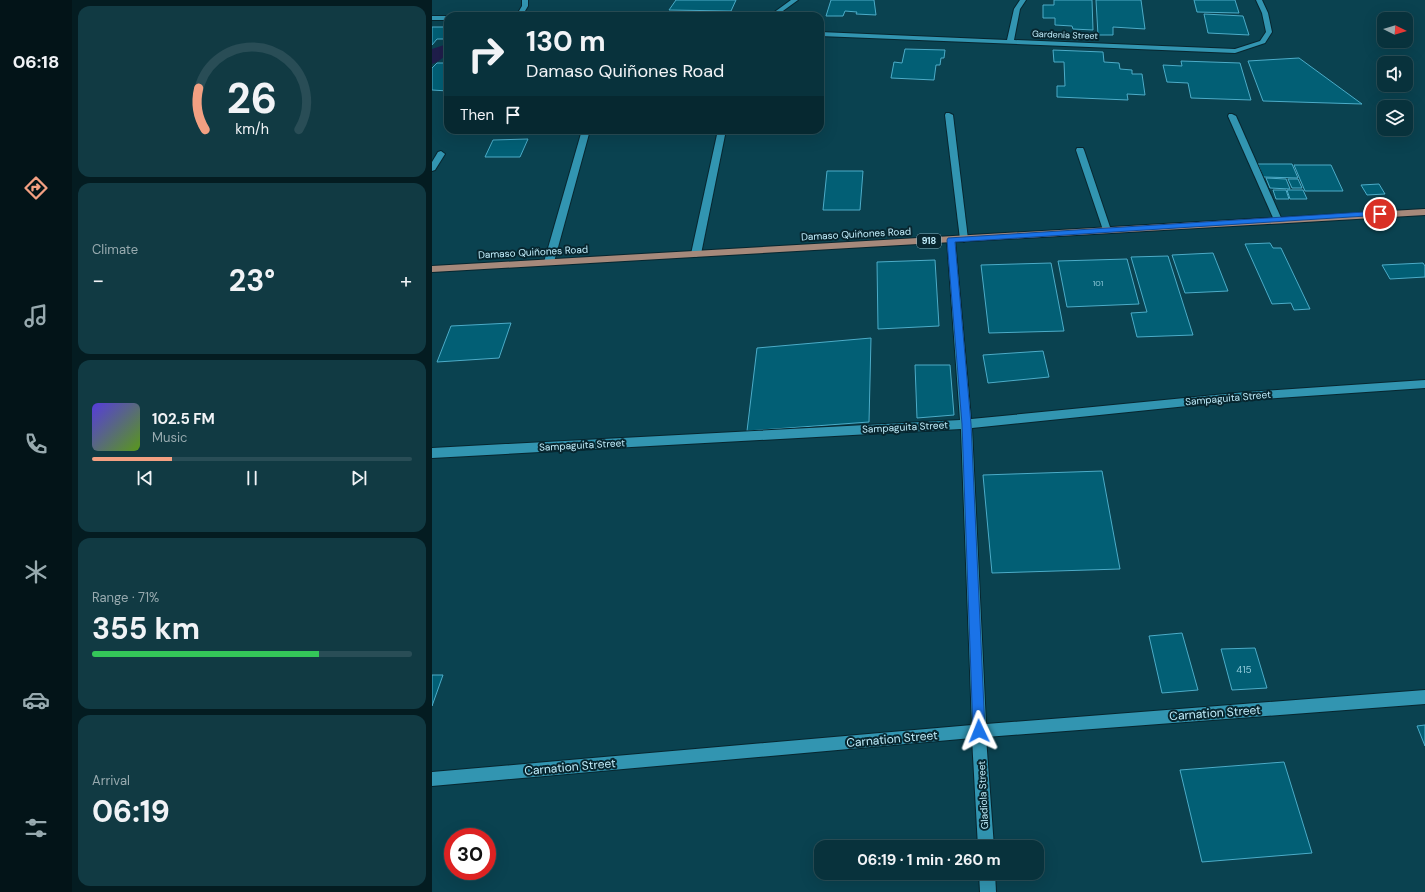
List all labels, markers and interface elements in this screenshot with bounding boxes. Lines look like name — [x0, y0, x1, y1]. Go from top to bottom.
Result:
north arrow — [1377, 12, 1413, 48]
map controls — [1377, 12, 1413, 136]
text: 130 m — [526, 23, 606, 60]
icon: right — [460, 28, 512, 80]
street label: Gardenia Street — [1032, 28, 1099, 42]
text: 06:18 — [13, 50, 59, 74]
button: sound — [1377, 56, 1413, 92]
text: Damaso Quiñones Road — [526, 59, 724, 83]
text: 26 — [227, 71, 277, 125]
button: layers — [1377, 100, 1413, 136]
icon: arrive — [502, 104, 524, 126]
text: Then — [460, 105, 494, 125]
text: km/h — [235, 119, 269, 137]
icon: directions — [22, 174, 50, 202]
pin — [1363, 197, 1397, 231]
icon: arrive — [1369, 203, 1391, 225]
street label: Damaso Quiñones Road — [801, 225, 911, 243]
road number: 918 — [917, 234, 941, 248]
text: Climate — [92, 241, 138, 258]
street label: Damaso Quiñones Road — [478, 243, 588, 261]
text: 23° — [229, 261, 275, 300]
text: − — [92, 266, 104, 295]
text: + — [400, 266, 412, 295]
house number: 101 — [1093, 278, 1103, 288]
icon: music — [22, 302, 50, 330]
street label: Sampaguita Street — [1185, 388, 1271, 408]
text: 102.5 FM — [152, 409, 215, 429]
street label: Sampaguita Street — [862, 418, 948, 436]
text: Music — [152, 429, 187, 446]
icon: phone — [22, 430, 50, 458]
street label: Sampaguita Street — [539, 436, 625, 454]
icon: previous — [134, 467, 156, 489]
icon: pause — [241, 467, 263, 489]
icon: next — [348, 467, 370, 489]
icon: climate — [22, 558, 50, 586]
text: Range · 71% — [92, 589, 159, 606]
text: 355 km — [92, 609, 200, 648]
house number: 415 — [1236, 663, 1252, 676]
icon: car — [22, 686, 50, 714]
street label: Carnation Street — [1169, 702, 1262, 724]
position arrow — [958, 710, 1000, 752]
street label: Carnation Street — [846, 727, 939, 751]
street label: Carnation Street — [524, 755, 617, 779]
street label: Gladiola Street — [975, 760, 991, 830]
text: Arrival — [92, 772, 130, 789]
text: 06:19 — [92, 792, 170, 831]
icon: filters — [22, 814, 50, 842]
speed limit sign: 30 — [444, 828, 496, 880]
text: 06:19 · 1 min · 260 m — [857, 850, 1001, 870]

